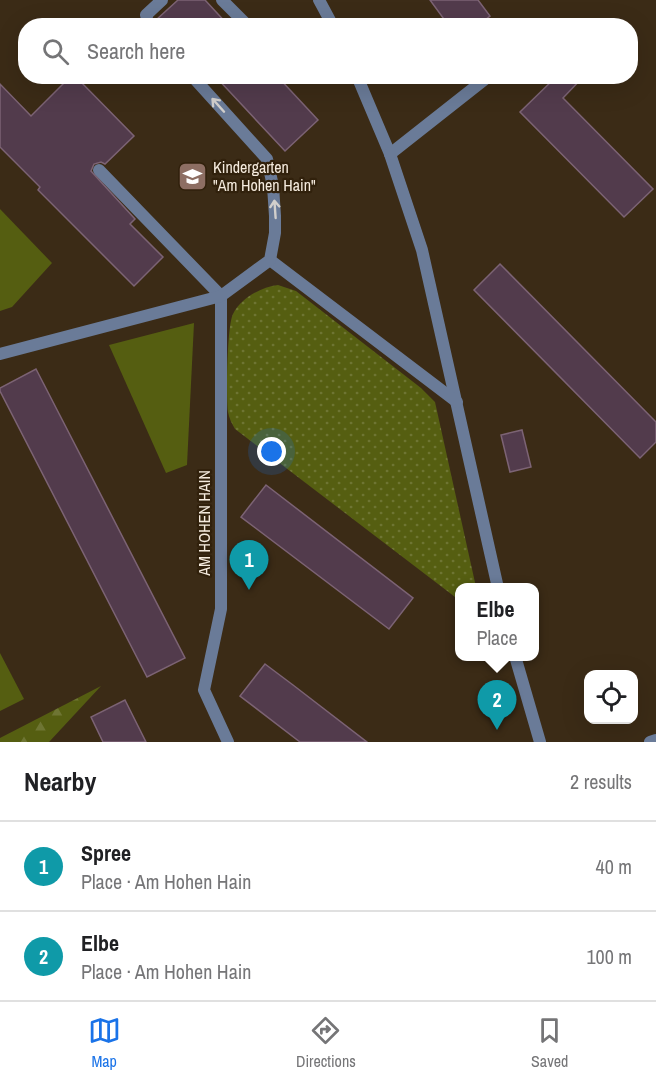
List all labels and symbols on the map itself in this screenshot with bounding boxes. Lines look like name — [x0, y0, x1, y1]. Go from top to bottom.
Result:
one-way arrow — [211, 98, 225, 113]
place label: Kindergarten "Am Hohen Hain" — [213, 156, 316, 196]
school or university icon: Kindergarten "Am Hohen Hain" — [176, 160, 208, 192]
one-way arrow — [269, 200, 280, 219]
your location — [257, 437, 286, 466]
street label: AM HOHEN HAIN — [193, 470, 215, 577]
pin: 1 — [230, 540, 268, 590]
pin: 2 — [478, 680, 516, 730]

